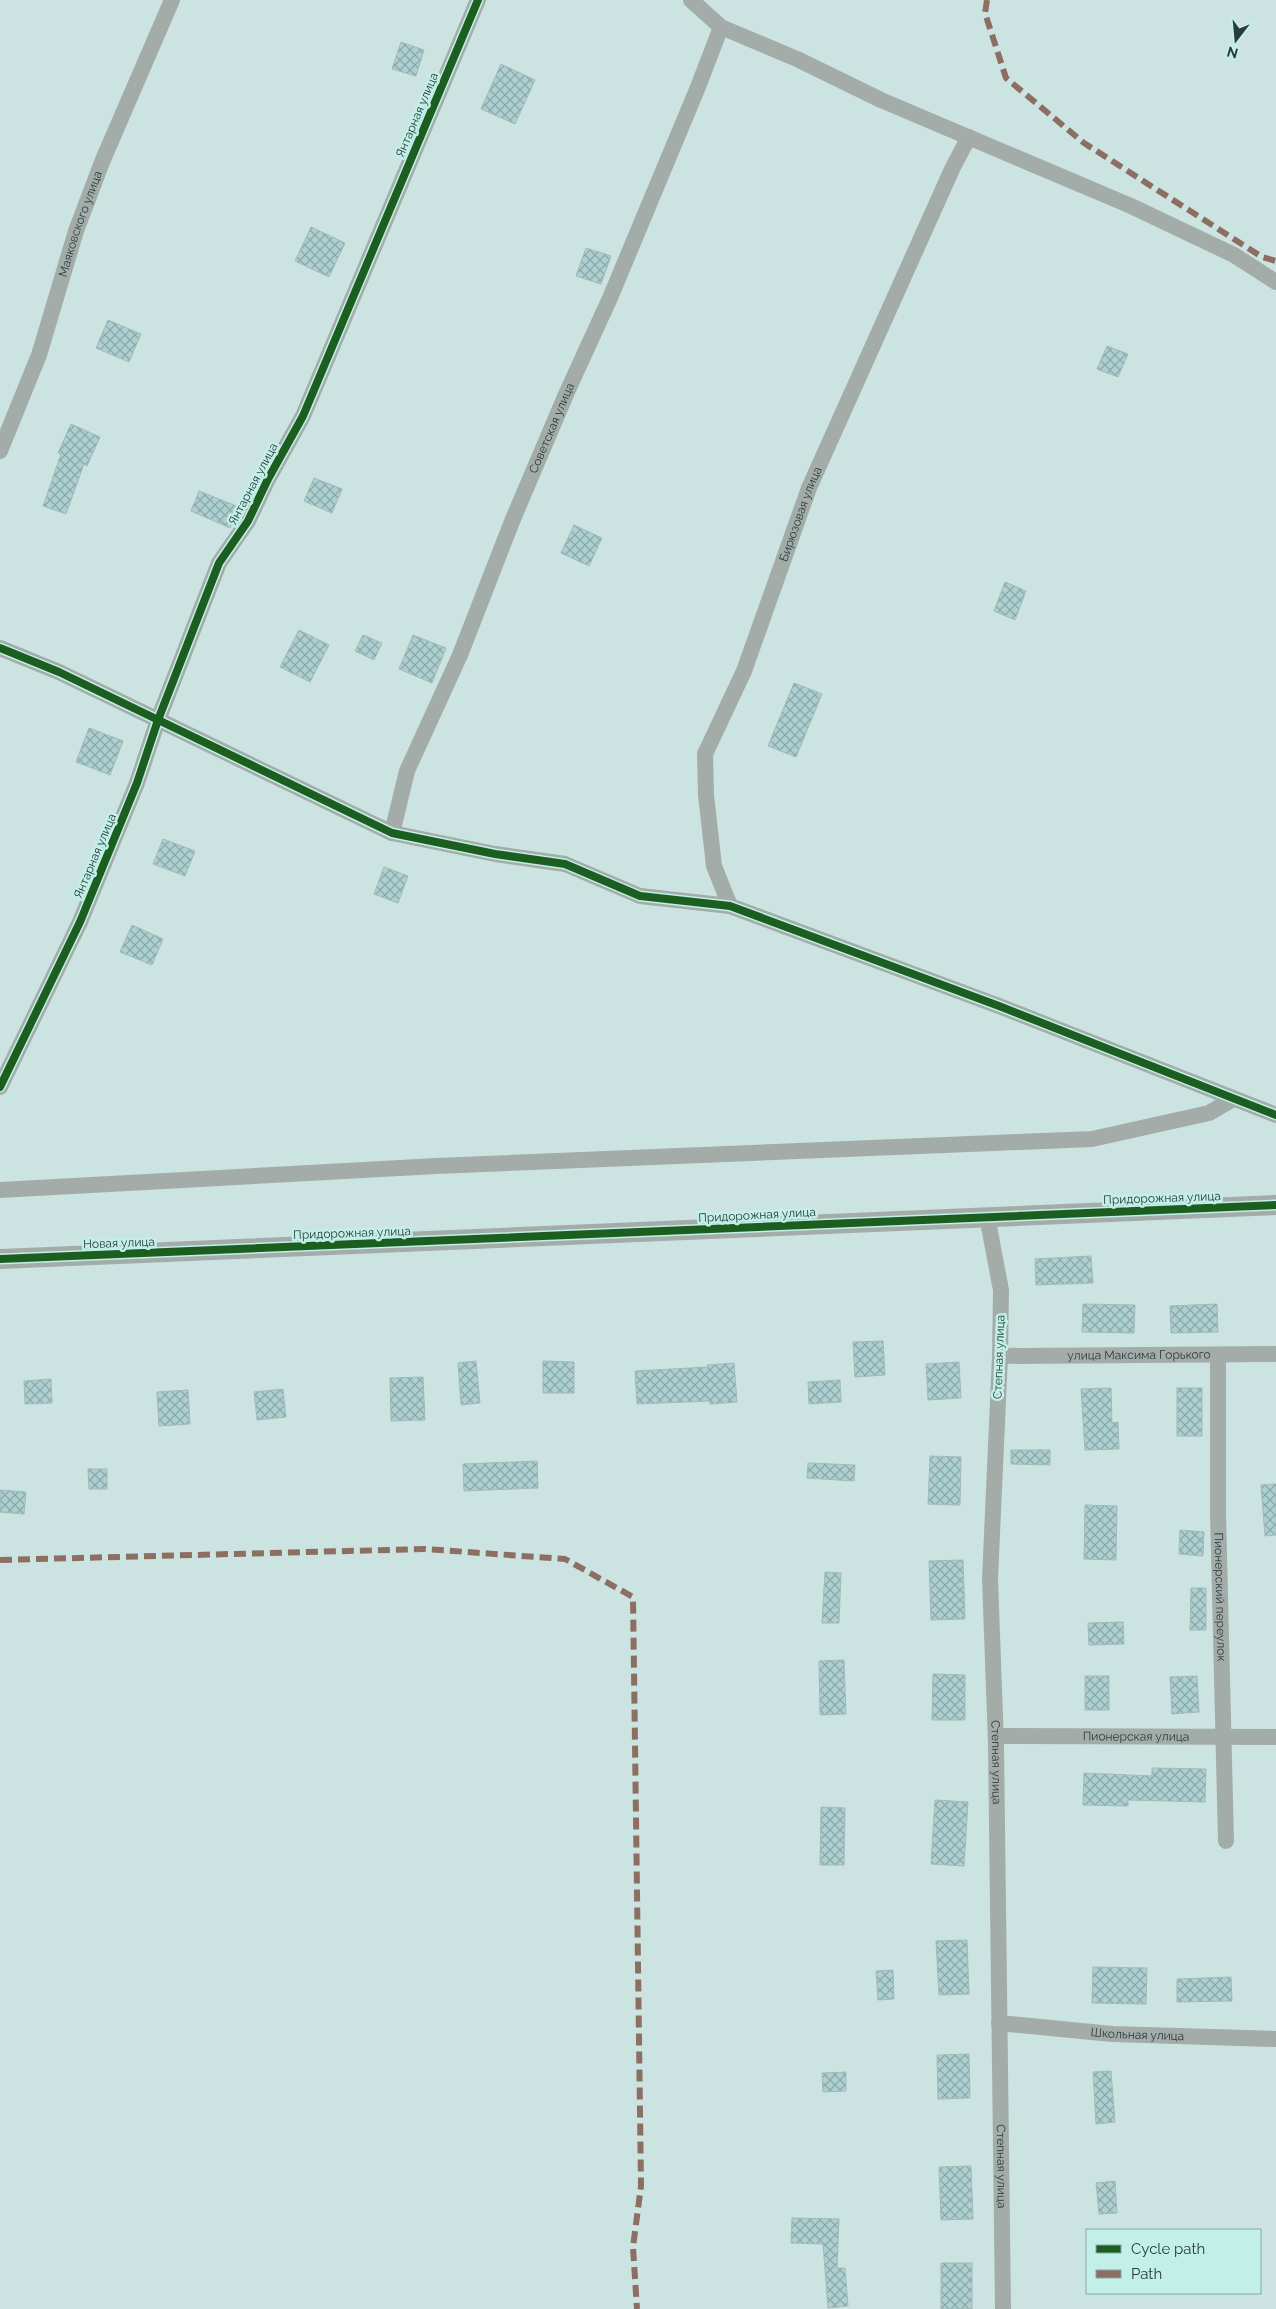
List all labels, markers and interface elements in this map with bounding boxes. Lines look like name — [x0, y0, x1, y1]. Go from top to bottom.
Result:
north arrow — [1211, 15, 1261, 65]
text: N — [1225, 43, 1240, 62]
street label: Янтарная улица — [393, 71, 441, 159]
street label: Маяковского улица — [56, 169, 105, 279]
street label: Советская улица — [526, 381, 577, 475]
street label: Янтарная улица — [226, 441, 280, 527]
street label: Бирюзовая улица — [776, 464, 825, 563]
street label: Янтарная улица — [71, 812, 119, 900]
street label: Придорожная улица — [1103, 1189, 1221, 1207]
street label: Придорожная улица — [698, 1205, 816, 1225]
street label: Придорожная улица — [293, 1224, 411, 1242]
street label: Новая улица — [83, 1235, 155, 1251]
street label: Степная улица — [991, 1315, 1007, 1399]
street label: улица Максима Горького — [1067, 1347, 1211, 1363]
street label: Пионерский переулок — [1211, 1532, 1229, 1662]
street label: Степная улица — [988, 1720, 1004, 1805]
street label: Пионерская улица — [1083, 1729, 1189, 1744]
street label: Школьная улица — [1090, 2025, 1184, 2043]
street label: Степная улица — [994, 2124, 1009, 2209]
legend — [1086, 2229, 1261, 2294]
text: Cycle path — [1131, 2240, 1205, 2258]
text: Path — [1131, 2265, 1162, 2283]

